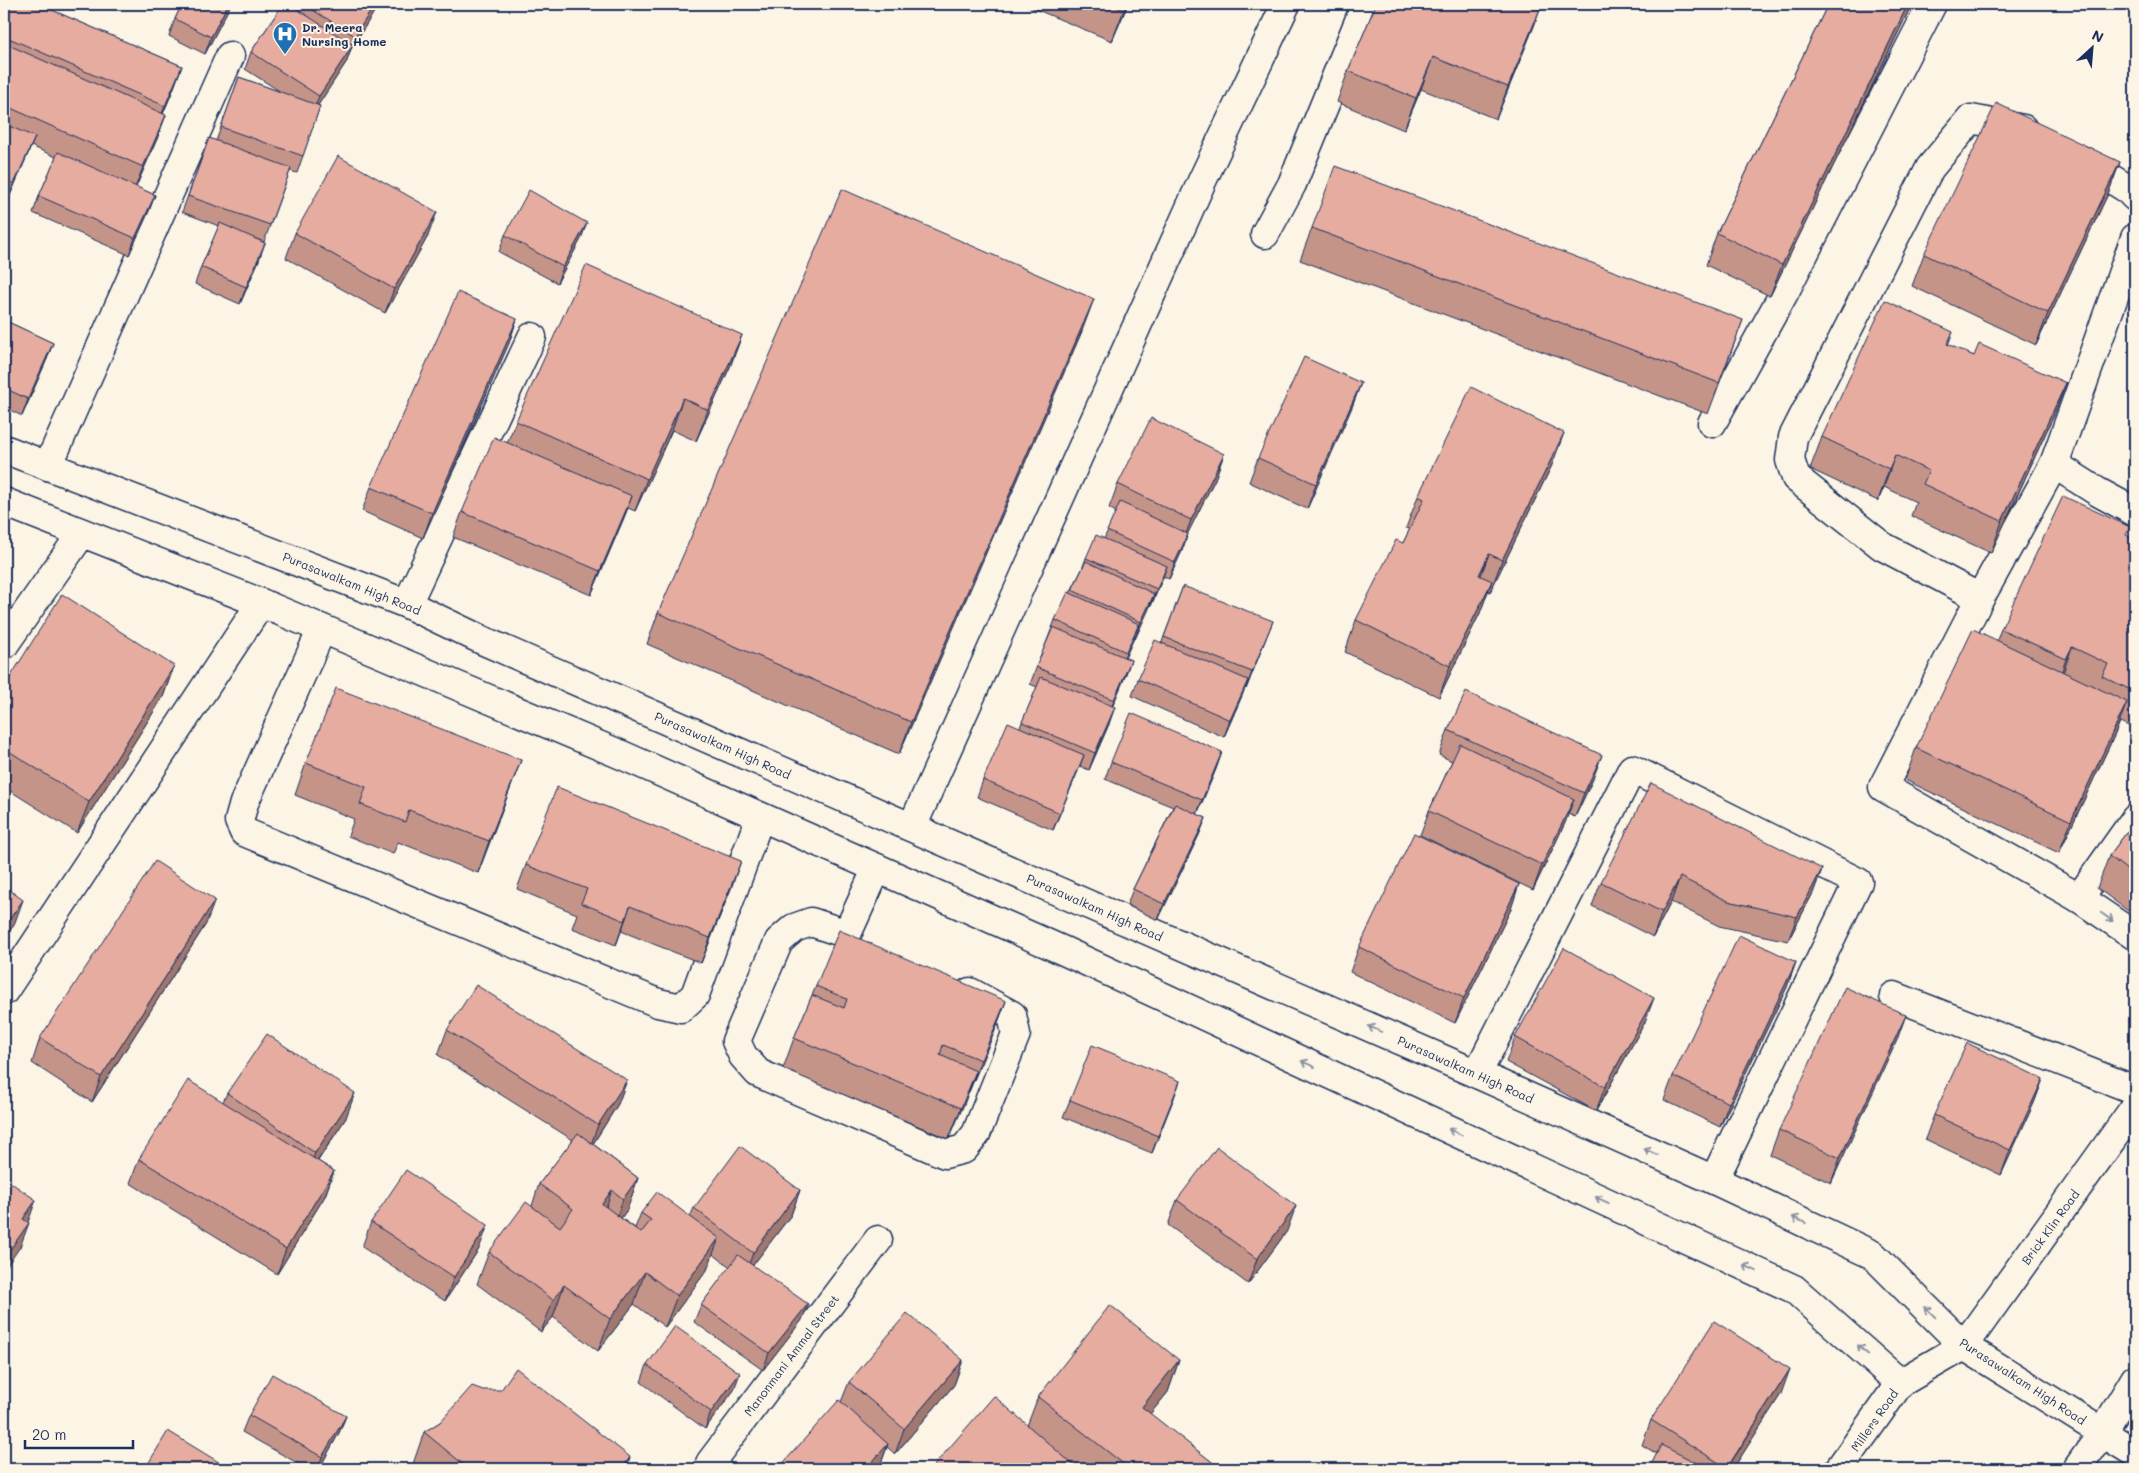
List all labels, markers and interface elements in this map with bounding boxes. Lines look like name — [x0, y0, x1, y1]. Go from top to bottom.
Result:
place label: Dr. Meera Nursing Home — [302, 19, 386, 49]
hospital icon: Dr. Meera Nursing Home — [272, 21, 298, 55]
north arrow — [2066, 22, 2116, 72]
text: N — [2089, 25, 2107, 47]
street label: Purasawalkam High Road — [281, 548, 424, 618]
street label: Purasawalkam High Road — [652, 708, 794, 782]
street label: Purasawalkam High Road — [1024, 870, 1166, 944]
one-way arrow — [2100, 912, 2114, 922]
one-way arrow — [1368, 1024, 1383, 1034]
street label: Purasawalkam High Road — [1395, 1032, 1537, 1106]
one-way arrow — [1300, 1058, 1315, 1068]
one-way arrow — [1448, 1127, 1463, 1136]
one-way arrow — [1644, 1146, 1659, 1156]
street label: Brick Klin Road — [2017, 1186, 2083, 1268]
one-way arrow — [1595, 1195, 1610, 1204]
one-way arrow — [1792, 1215, 1807, 1224]
one-way arrow — [1743, 1263, 1758, 1273]
street label: Manonmani Ammal Street — [740, 1291, 842, 1419]
one-way arrow — [1924, 1306, 1936, 1318]
street label: Purasawalkam High Road — [1957, 1334, 2090, 1428]
one-way arrow — [1857, 1345, 1870, 1356]
street label: Millers Road — [1847, 1385, 1902, 1454]
scale bar — [25, 1418, 132, 1450]
text: 20 m — [32, 1424, 66, 1444]

